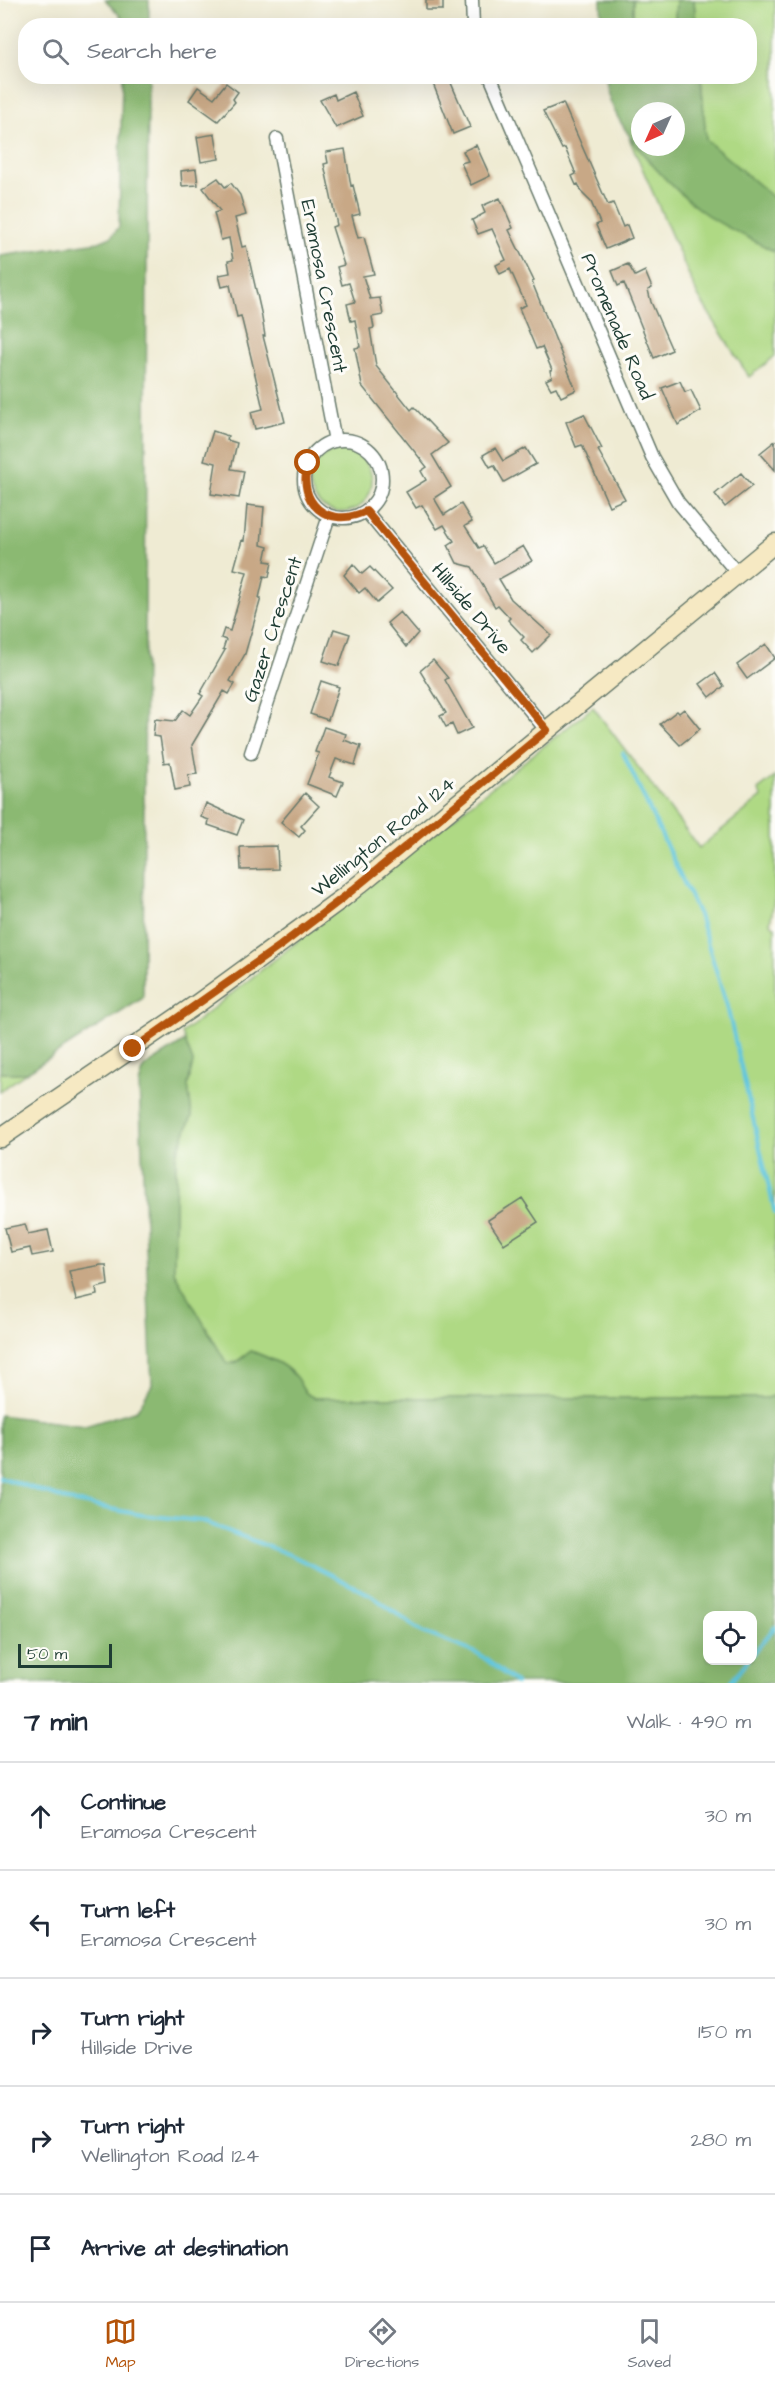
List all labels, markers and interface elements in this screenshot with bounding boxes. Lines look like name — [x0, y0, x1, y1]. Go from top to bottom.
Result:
search box — [18, 18, 757, 84]
icon: search — [39, 35, 72, 68]
text: Search here — [87, 36, 217, 67]
north arrow — [631, 102, 685, 156]
street label: Eramosa Crescent — [294, 197, 355, 375]
street label: Promenade Road — [574, 249, 661, 404]
route start — [294, 449, 320, 475]
street label: Gazer Crescent — [236, 553, 310, 706]
street label: Hillside Drive — [425, 557, 518, 661]
street label: Wellington Road 124 — [306, 770, 463, 904]
route end — [119, 1035, 145, 1061]
map controls — [703, 1611, 757, 1665]
button: locate — [703, 1611, 757, 1665]
scale bar — [18, 1641, 112, 1668]
text: 50 m — [27, 1643, 67, 1665]
text: 7 min — [24, 1704, 88, 1740]
text: Walk · 490 m — [627, 1708, 751, 1736]
text: Continue — [81, 1787, 166, 1818]
icon: ahead — [24, 1800, 57, 1833]
text: 30 m — [705, 1802, 751, 1830]
text: Eramosa Crescent — [81, 1818, 257, 1846]
text: Turn left — [81, 1895, 175, 1926]
icon: left — [24, 1908, 57, 1941]
text: 30 m — [705, 1910, 751, 1938]
text: Eramosa Crescent — [81, 1926, 257, 1954]
text: Turn right — [81, 2003, 184, 2034]
icon: right — [24, 2016, 57, 2049]
text: 150 m — [698, 2018, 751, 2046]
text: Hillside Drive — [81, 2034, 193, 2062]
text: Turn right — [81, 2111, 184, 2142]
icon: right — [24, 2124, 57, 2157]
text: 280 m — [690, 2126, 751, 2154]
text: Wellington Road 124 — [81, 2142, 259, 2170]
icon: arrive — [24, 2232, 57, 2265]
text: Arrive at destination — [81, 2233, 288, 2264]
tab: Map — [104, 2315, 137, 2373]
tab: Directions — [345, 2315, 419, 2373]
tab: Saved — [627, 2315, 671, 2373]

